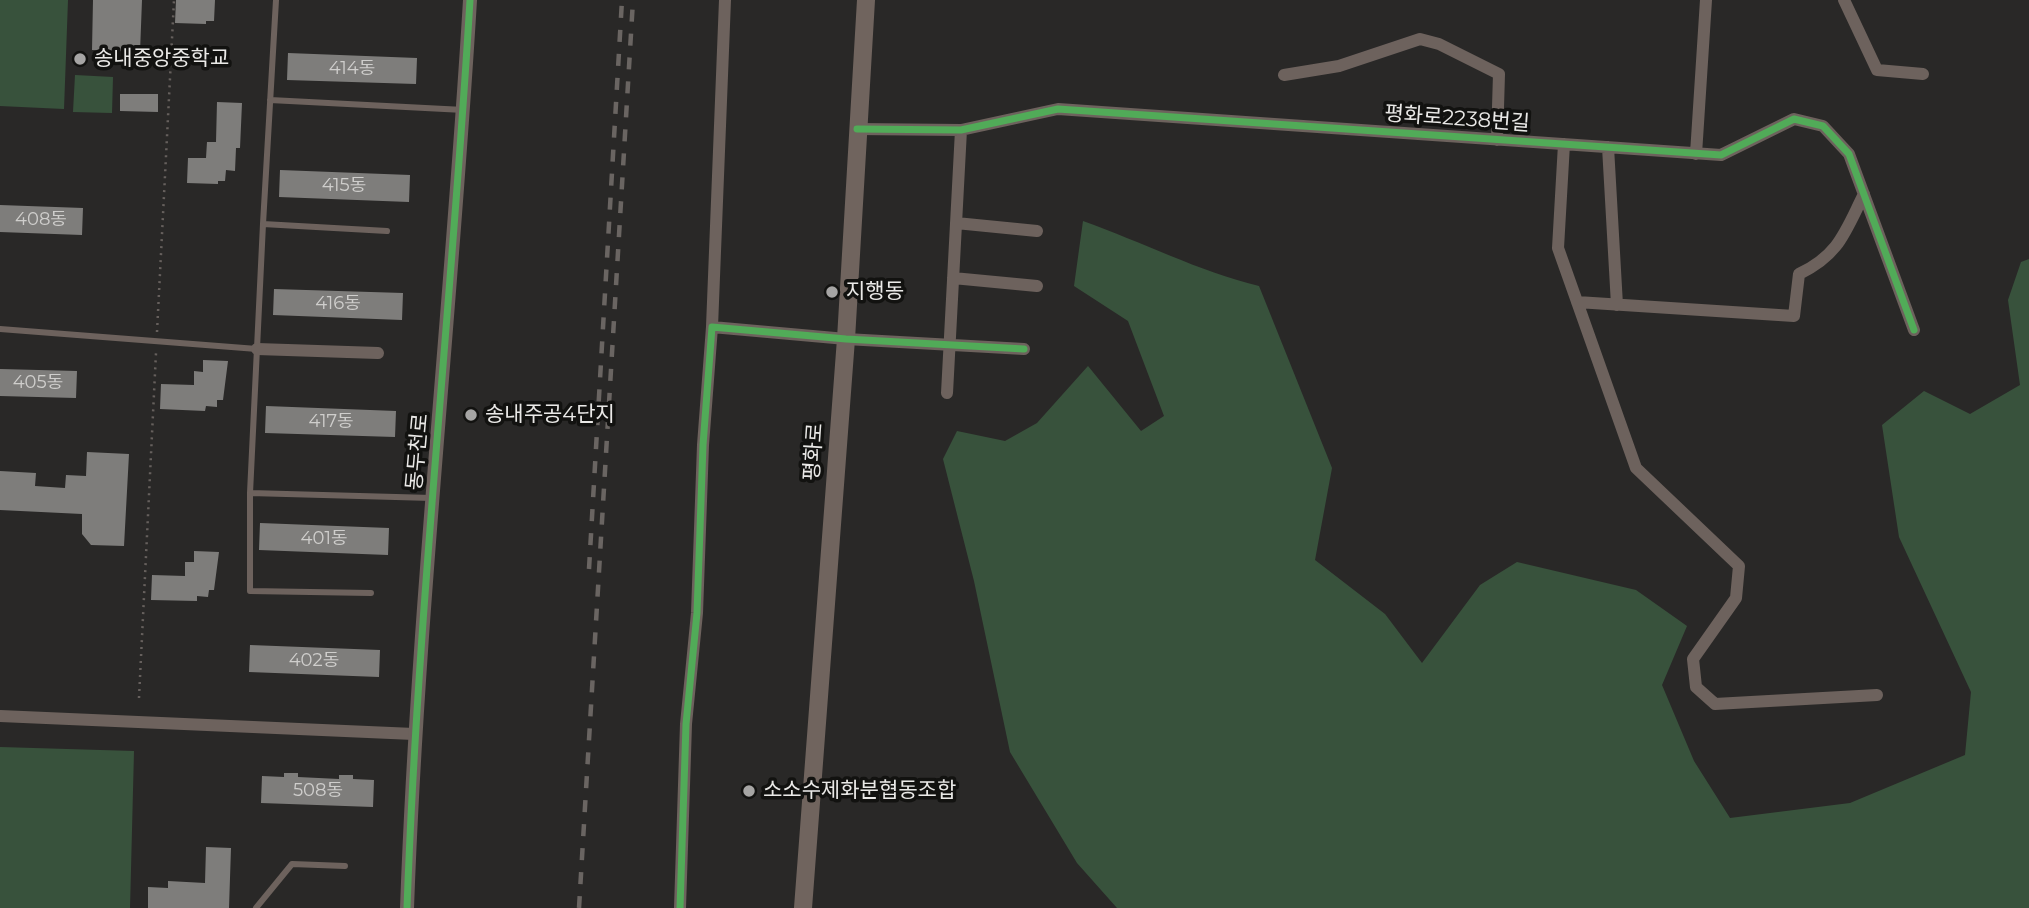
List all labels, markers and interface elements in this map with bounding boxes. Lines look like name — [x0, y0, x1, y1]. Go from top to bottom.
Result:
place label: 송내중앙중학교 — [94, 46, 229, 72]
marker: 송내중앙중학교 — [72, 51, 88, 67]
house number: 414동 — [329, 58, 375, 80]
street label: 평화로2238번길 — [1383, 101, 1531, 137]
house number: 415동 — [322, 175, 366, 197]
house number: 408동 — [15, 209, 67, 231]
place label: 지행동 — [846, 279, 904, 305]
marker: 지행동 — [824, 284, 840, 300]
house number: 416동 — [315, 293, 361, 315]
house number: 405동 — [13, 372, 63, 394]
place label: 송내주공4단지 — [485, 402, 615, 428]
marker: 송내주공4단지 — [463, 407, 479, 423]
house number: 417동 — [308, 411, 354, 433]
street label: 동두천로 — [402, 412, 434, 492]
street label: 평화로 — [799, 422, 829, 482]
house number: 401동 — [301, 528, 347, 550]
house number: 402동 — [289, 650, 339, 672]
place label: 소소수제화분협동조합 — [763, 778, 956, 804]
house number: 508동 — [293, 780, 343, 802]
marker: 소소수제화분협동조합 — [741, 783, 757, 799]

